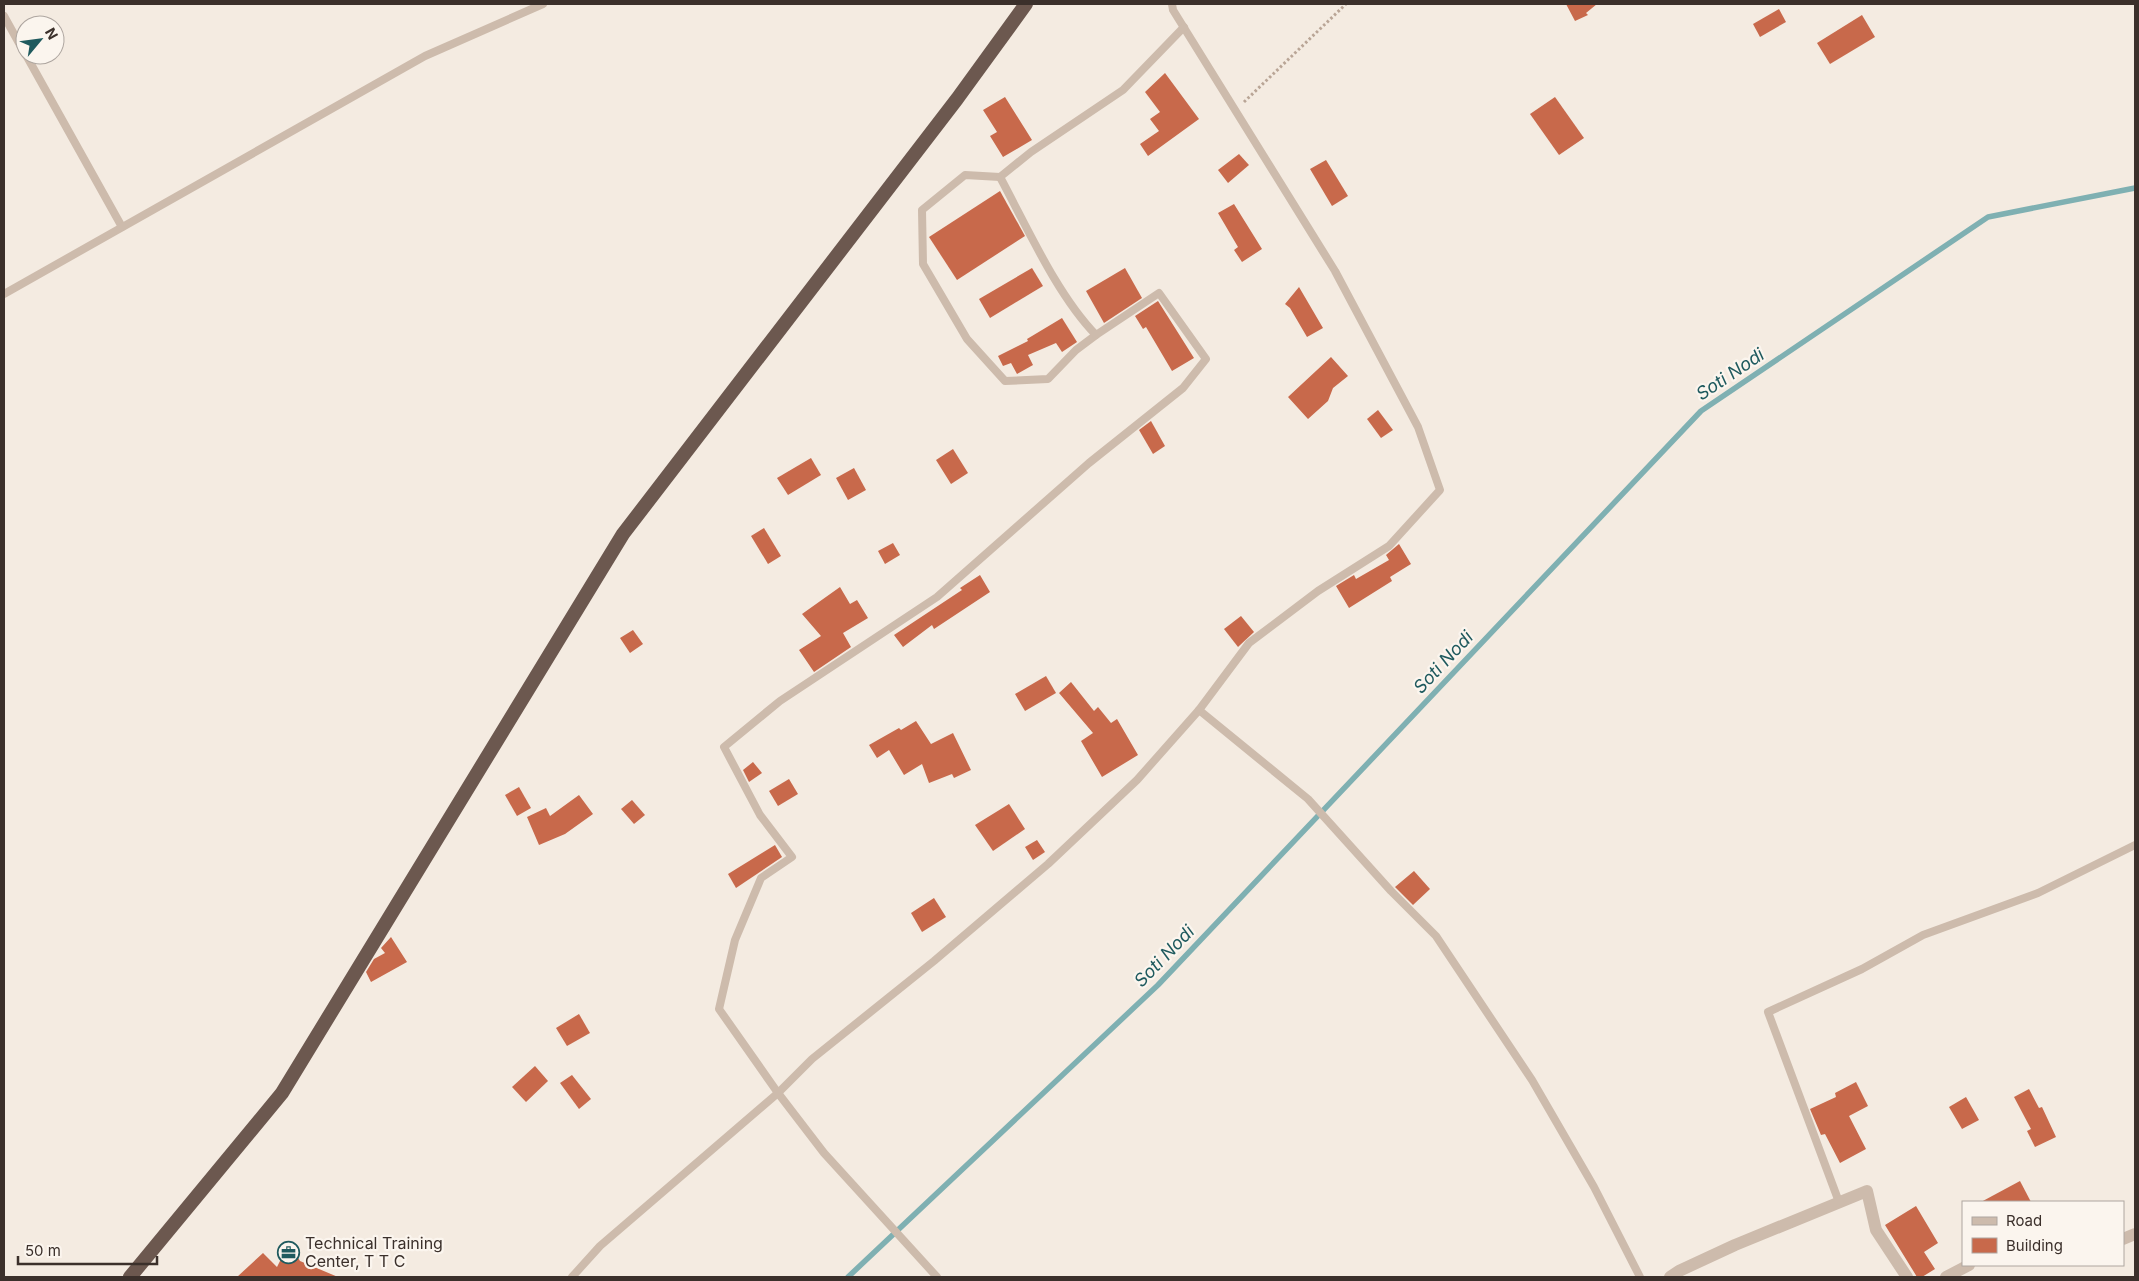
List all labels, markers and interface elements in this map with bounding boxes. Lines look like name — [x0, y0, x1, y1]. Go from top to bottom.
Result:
north arrow — [15, 15, 65, 65]
text: N — [42, 25, 62, 42]
water label: Soti Nodi — [1692, 343, 1768, 404]
water label: Soti Nodi — [1409, 626, 1478, 697]
water label: Soti Nodi — [1130, 920, 1199, 991]
legend — [1962, 1201, 2124, 1266]
text: Road — [2006, 1211, 2042, 1230]
place label: Technical Training Center, T T C — [305, 1233, 443, 1271]
scale bar — [18, 1234, 156, 1266]
text: Building — [2006, 1236, 2063, 1255]
office icon: Technical Training Center, T T C — [277, 1240, 301, 1264]
text: 50 m — [25, 1241, 61, 1260]

